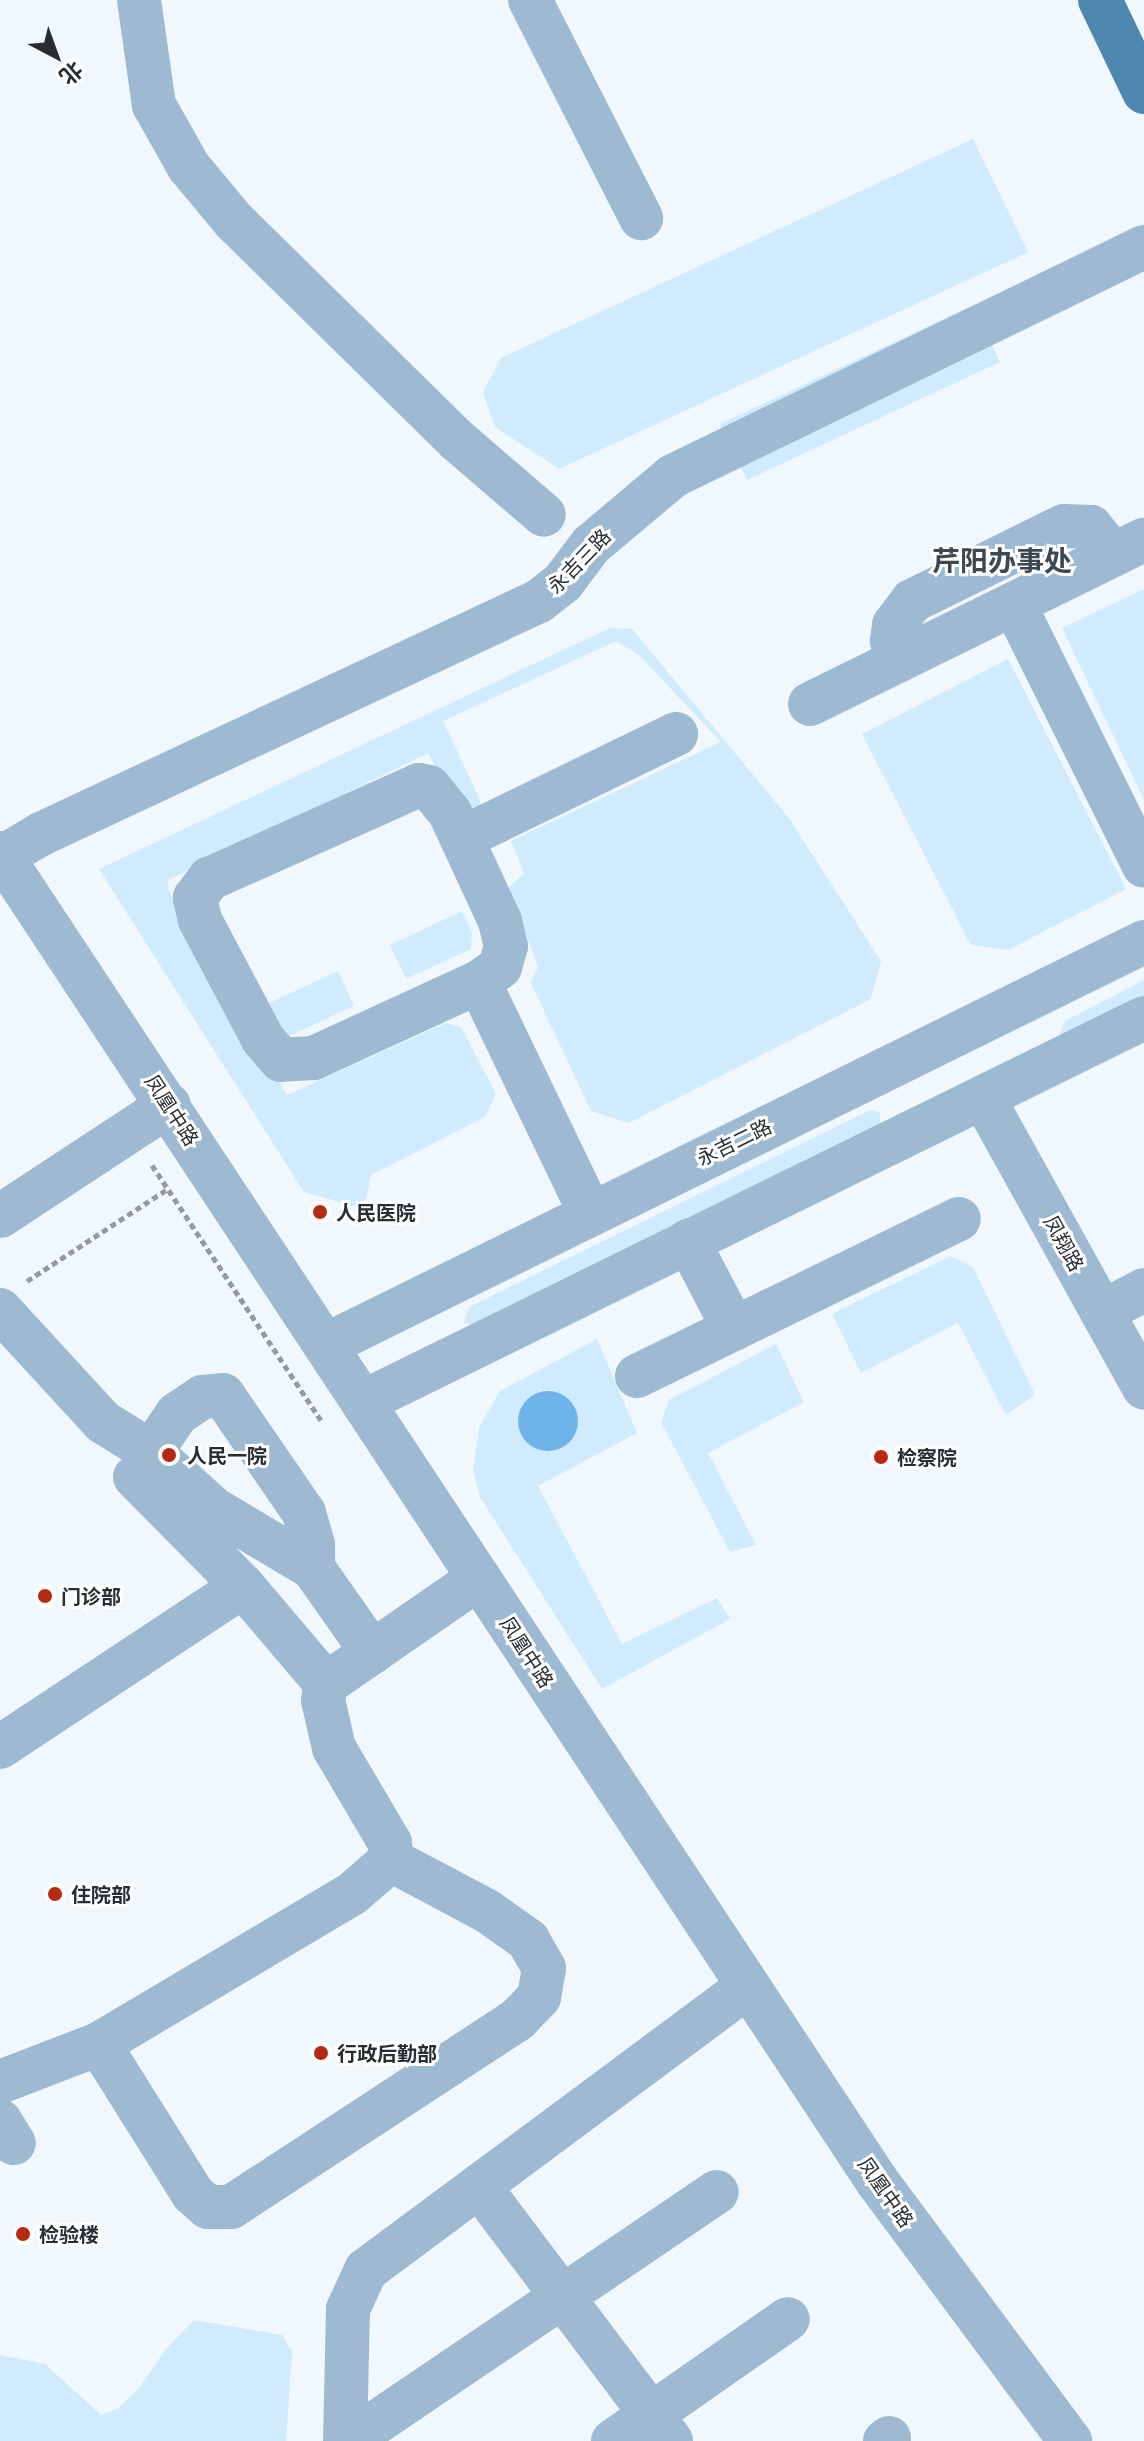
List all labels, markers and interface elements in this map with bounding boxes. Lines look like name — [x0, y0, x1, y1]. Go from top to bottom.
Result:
north arrow — [16, 16, 96, 96]
text: 北 — [54, 56, 90, 93]
street label: 永吉三路 — [543, 524, 615, 598]
district label: 芹阳办事处 — [932, 543, 1072, 577]
street label: 凤凰中路 — [140, 1070, 204, 1150]
street label: 永吉二路 — [693, 1114, 775, 1170]
place label: 人民医院 — [336, 1200, 416, 1224]
marker: 人民医院 — [311, 1203, 329, 1221]
street label: 凤翔路 — [1039, 1211, 1089, 1275]
place label: 人民一院 — [187, 1443, 267, 1467]
marker: 人民一院 — [158, 1444, 180, 1466]
place label: 检察院 — [897, 1445, 957, 1469]
marker: 检察院 — [872, 1448, 890, 1466]
place label: 门诊部 — [61, 1584, 121, 1608]
marker: 门诊部 — [36, 1587, 54, 1605]
street label: 凤凰中路 — [495, 1612, 559, 1692]
place label: 住院部 — [71, 1882, 131, 1906]
marker: 住院部 — [46, 1885, 64, 1903]
place label: 行政后勤部 — [337, 2041, 437, 2065]
marker: 行政后勤部 — [312, 2044, 330, 2062]
street label: 凤凰中路 — [853, 2152, 919, 2232]
place label: 检验楼 — [39, 2222, 99, 2246]
marker: 检验楼 — [14, 2225, 32, 2243]

